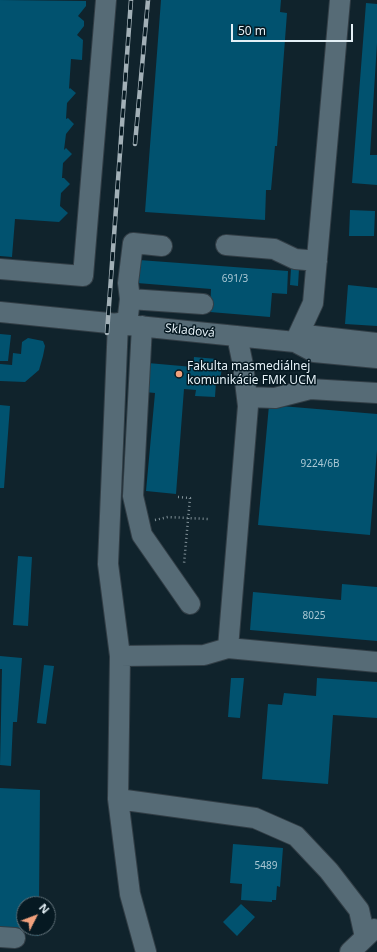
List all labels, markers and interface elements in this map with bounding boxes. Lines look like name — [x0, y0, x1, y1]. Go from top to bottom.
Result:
scale bar — [233, 16, 355, 42]
text: 50 m — [238, 22, 266, 39]
house number: 691/3 — [222, 273, 248, 285]
street label: Skladová — [164, 321, 216, 341]
place label: Fakulta masmediálnej komunikácie FMK UCM — [187, 360, 317, 388]
marker: Fakulta masmediálnej komunikácie FMK UCM — [174, 369, 184, 379]
house number: 9224/6B — [301, 458, 339, 470]
house number: 8025 — [303, 610, 325, 622]
house number: 5489 — [255, 860, 277, 872]
north arrow — [16, 896, 56, 936]
text: N — [36, 900, 53, 917]

